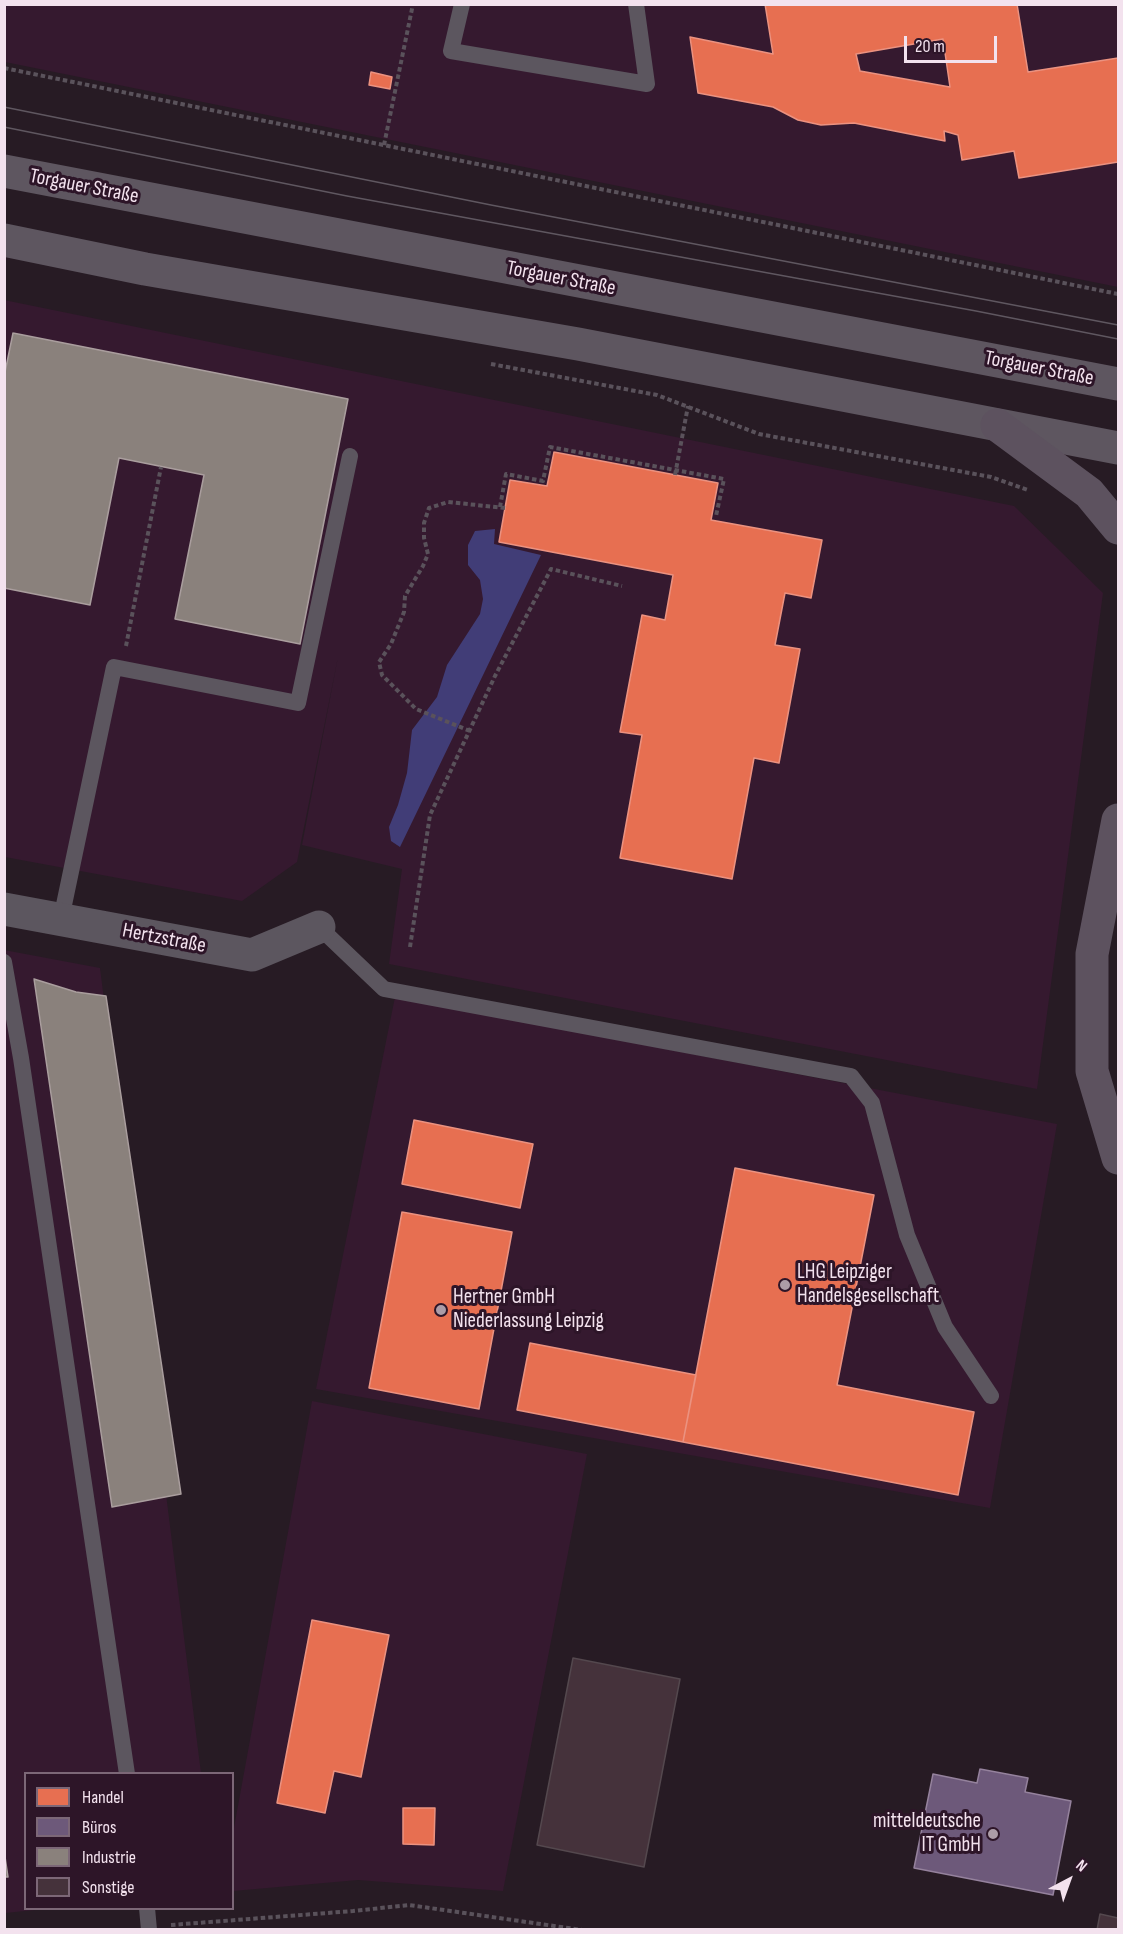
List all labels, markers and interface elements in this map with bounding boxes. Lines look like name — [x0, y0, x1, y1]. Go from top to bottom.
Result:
scale bar — [907, 24, 1000, 62]
text: 20 m — [915, 36, 945, 57]
street label: Torgauer Straße — [27, 164, 141, 210]
street label: Torgauer Straße — [504, 256, 618, 302]
street label: Torgauer Straße — [982, 346, 1096, 392]
street label: Hertzstraße — [120, 919, 208, 959]
place label: LHG Leipziger Handelsgesellschaft — [797, 1260, 939, 1310]
marker: LHG Leipziger Handelsgesellschaft — [778, 1278, 792, 1292]
place label: Hertner GmbH Niederlassung Leipzig — [453, 1285, 604, 1335]
marker: Hertner GmbH Niederlassung Leipzig — [434, 1303, 448, 1317]
legend — [24, 1772, 234, 1910]
text: Handel — [82, 1787, 124, 1808]
place label: mitteldeutsche IT GmbH — [873, 1809, 981, 1859]
text: Büros — [82, 1817, 116, 1838]
marker: mitteldeutsche IT GmbH — [986, 1827, 1000, 1841]
text: Industrie — [82, 1847, 136, 1868]
north arrow — [1039, 1850, 1099, 1910]
text: N — [1072, 1856, 1091, 1876]
text: Sonstige — [82, 1877, 135, 1898]

